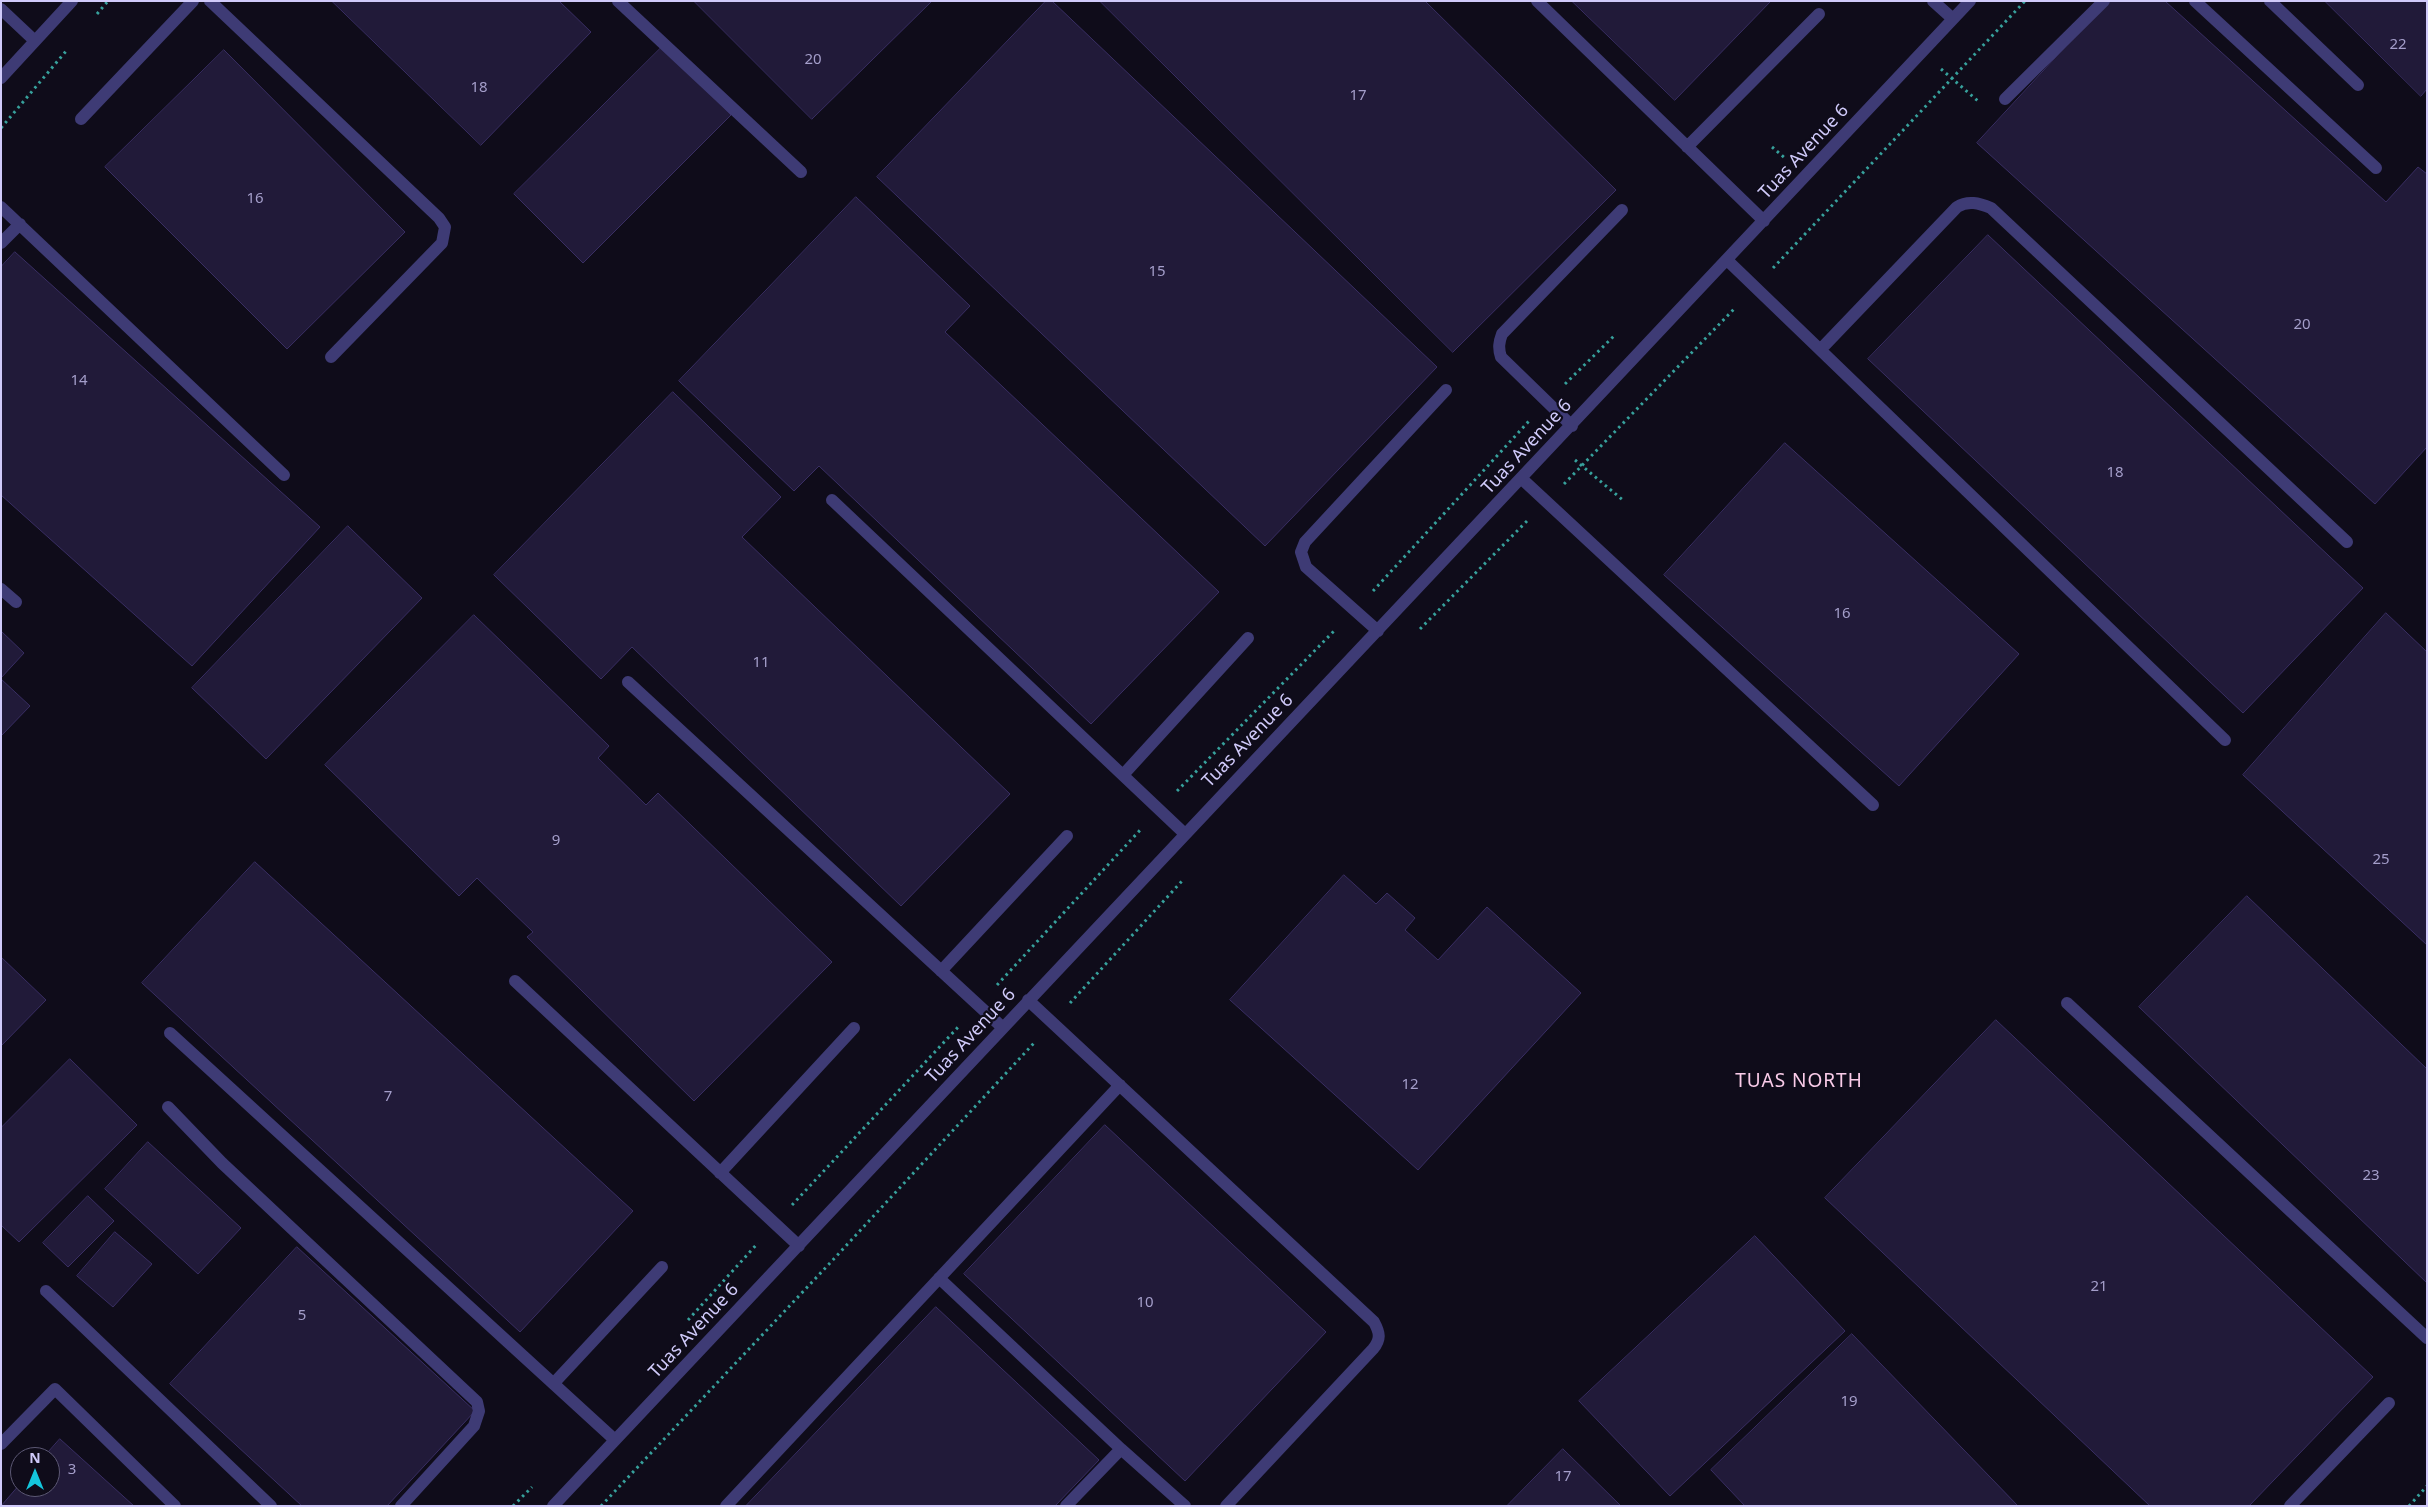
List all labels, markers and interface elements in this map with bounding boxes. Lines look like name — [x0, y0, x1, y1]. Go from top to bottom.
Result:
house number: 22 — [2389, 36, 2407, 54]
house number: 20 — [804, 51, 822, 69]
house number: 18 — [470, 79, 488, 97]
house number: 17 — [1349, 87, 1367, 105]
street label: Tuas Avenue 6 — [1755, 100, 1853, 204]
house number: 16 — [246, 190, 264, 208]
house number: 15 — [1148, 263, 1166, 281]
house number: 20 — [2293, 316, 2311, 334]
house number: 14 — [70, 372, 88, 390]
street label: Tuas Avenue 6 — [1478, 395, 1576, 499]
house number: 18 — [2106, 464, 2124, 482]
house number: 16 — [1833, 605, 1851, 623]
house number: 11 — [752, 654, 770, 672]
street label: Tuas Avenue 6 — [1198, 690, 1298, 792]
house number: 9 — [552, 832, 560, 850]
house number: 25 — [2372, 851, 2390, 869]
street label: Tuas Avenue 6 — [922, 984, 1020, 1088]
district label: TUAS NORTH — [1734, 1071, 1864, 1093]
house number: 12 — [1401, 1076, 1419, 1094]
house number: 7 — [384, 1088, 392, 1106]
house number: 23 — [2362, 1167, 2380, 1185]
house number: 21 — [2090, 1278, 2108, 1296]
street label: Tuas Avenue 6 — [645, 1279, 743, 1383]
house number: 10 — [1136, 1294, 1154, 1312]
house number: 5 — [298, 1307, 306, 1325]
house number: 19 — [1840, 1393, 1858, 1411]
north arrow — [10, 1447, 60, 1497]
text: N — [29, 1448, 41, 1467]
house number: 3 — [68, 1461, 76, 1479]
house number: 17 — [1554, 1468, 1572, 1486]

